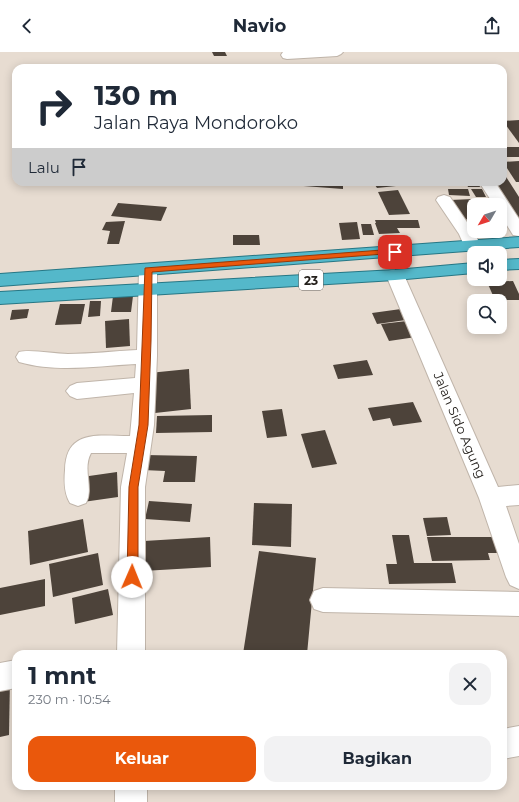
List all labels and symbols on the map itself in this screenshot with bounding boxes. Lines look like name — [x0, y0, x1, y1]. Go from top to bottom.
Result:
north arrow — [467, 198, 507, 238]
pin — [378, 235, 412, 269]
road number: 23 — [299, 270, 323, 290]
street label: Jalan Sido Agung — [430, 368, 490, 481]
position arrow — [111, 556, 153, 598]

